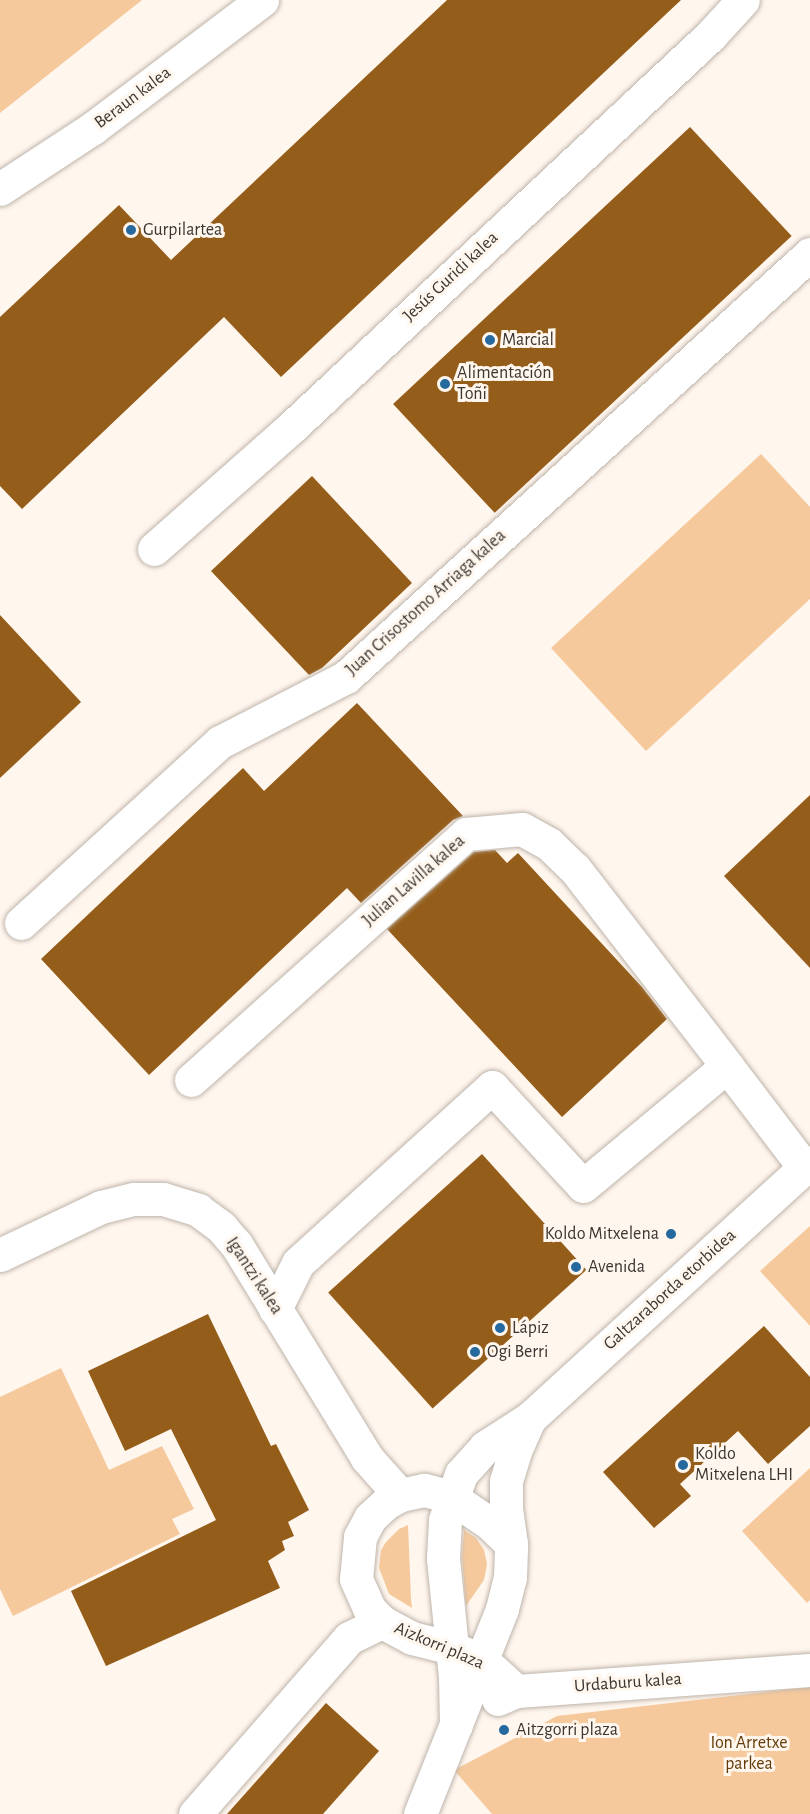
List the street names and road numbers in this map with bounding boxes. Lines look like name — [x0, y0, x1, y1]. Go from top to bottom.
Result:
street label: Beraun kalea — [90, 62, 176, 134]
street label: Jesús Guridi kalea — [399, 227, 503, 327]
street label: Juan Crisostomo Arriaga kalea — [341, 525, 511, 681]
street label: Julian Lavilla kalea — [358, 831, 470, 931]
street label: Galtzaraborda etorbidea — [599, 1225, 741, 1355]
street label: Igantzi kalea — [221, 1233, 287, 1319]
street label: Aizkorri plaza — [391, 1617, 487, 1675]
street label: Urdaburu kalea — [573, 1668, 683, 1698]

